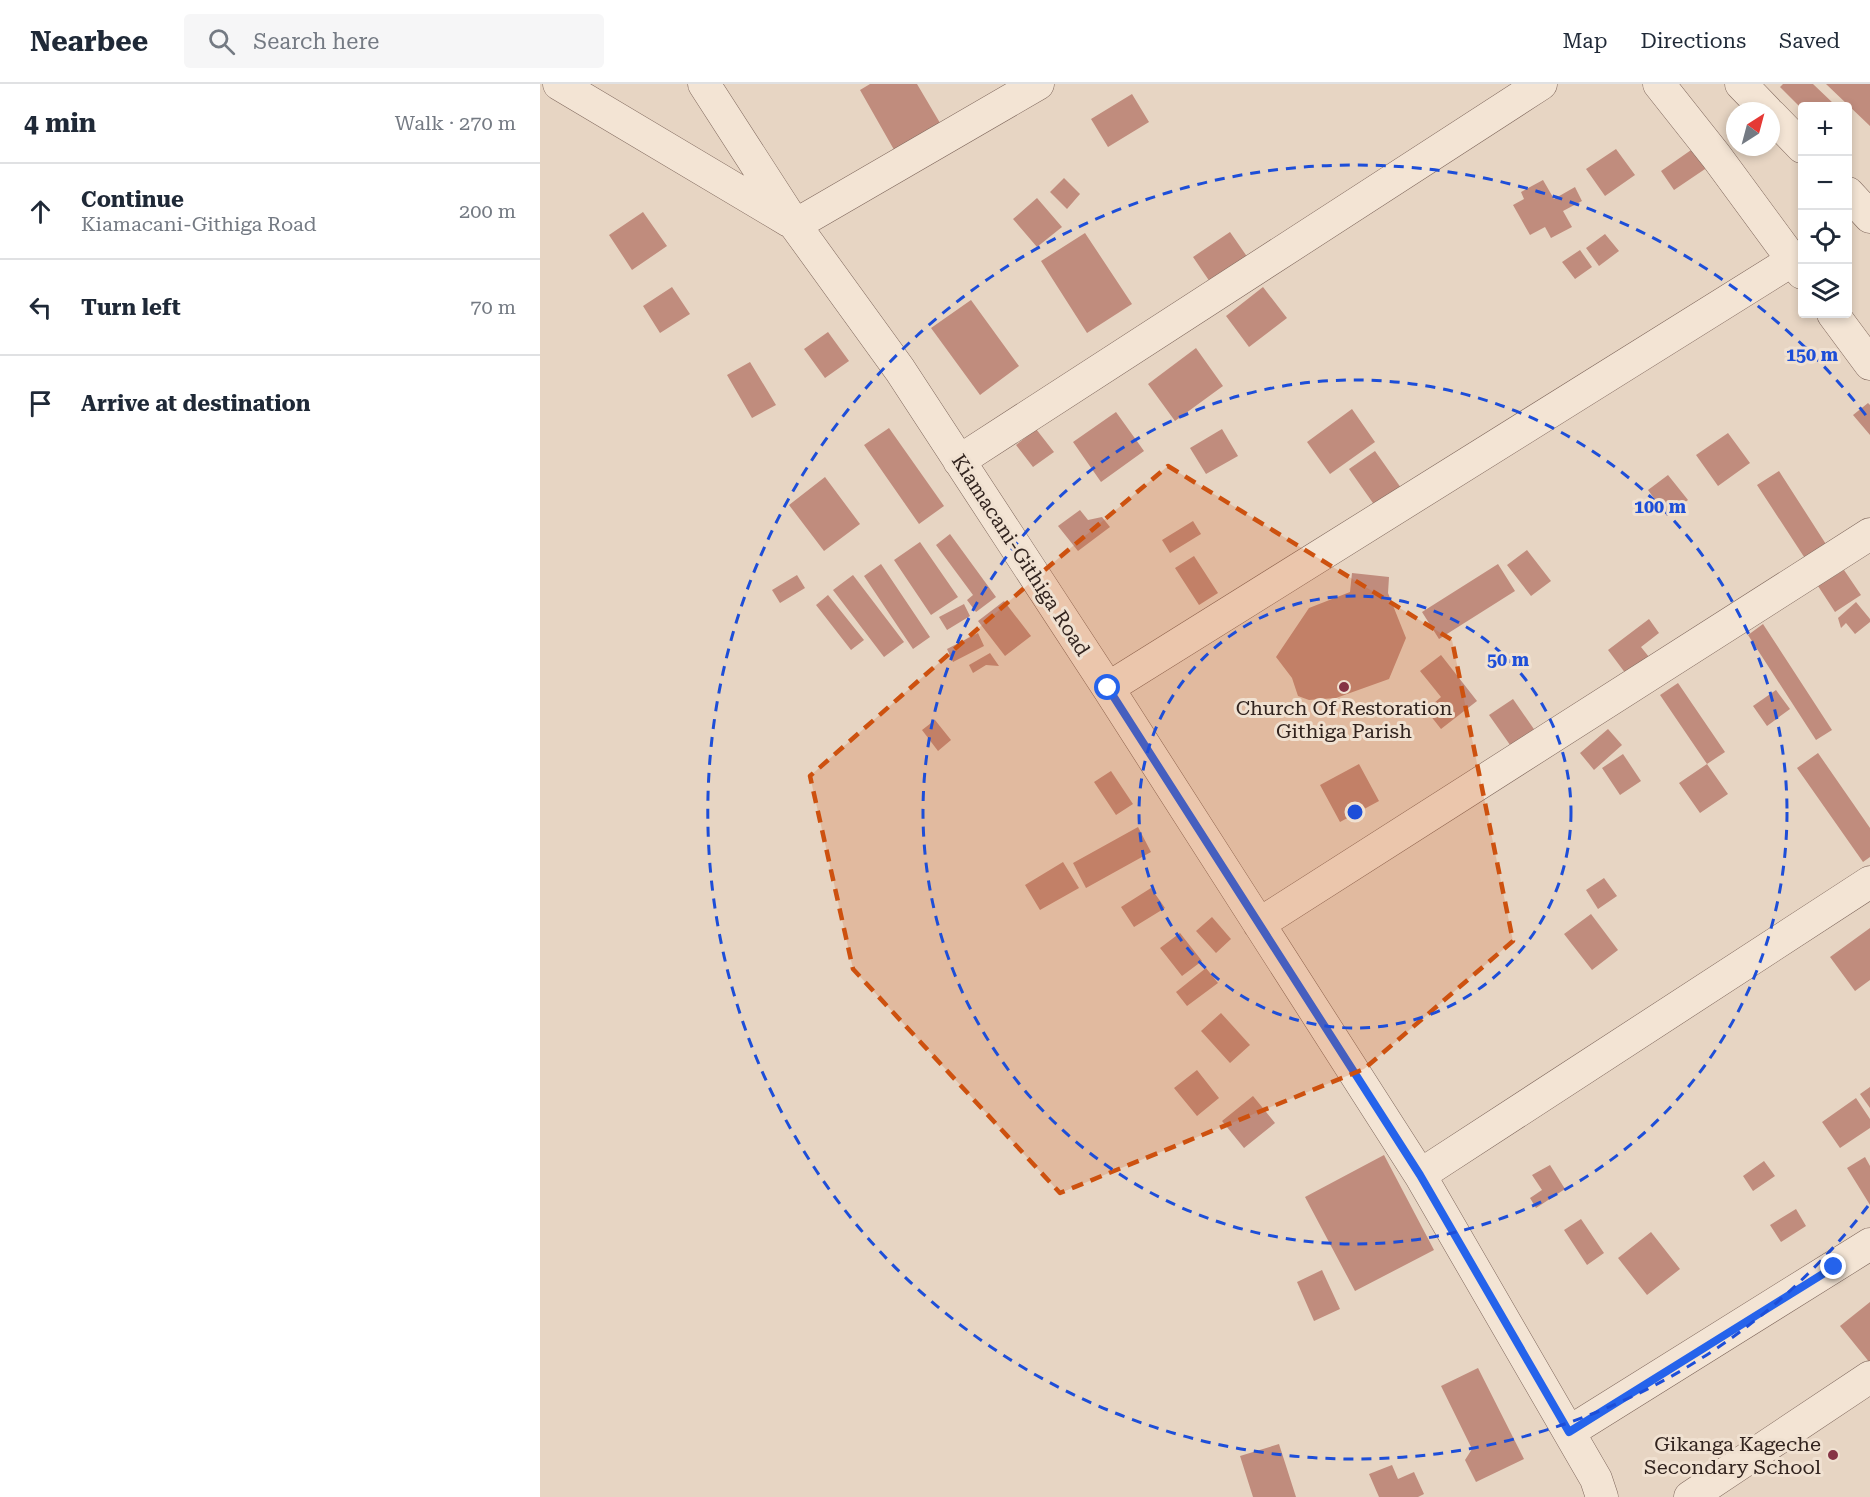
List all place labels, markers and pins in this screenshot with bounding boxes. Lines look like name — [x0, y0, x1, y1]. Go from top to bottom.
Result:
marker: Church Of Restoration Githiga Parish — [1337, 680, 1351, 694]
place label: Church Of Restoration Githiga Parish — [1236, 696, 1452, 743]
centre of rings — [1345, 802, 1365, 822]
place label: Gikanga Kageche Secondary School — [1644, 1432, 1821, 1479]
marker: Gikanga Kageche Secondary School — [1826, 1448, 1840, 1462]

